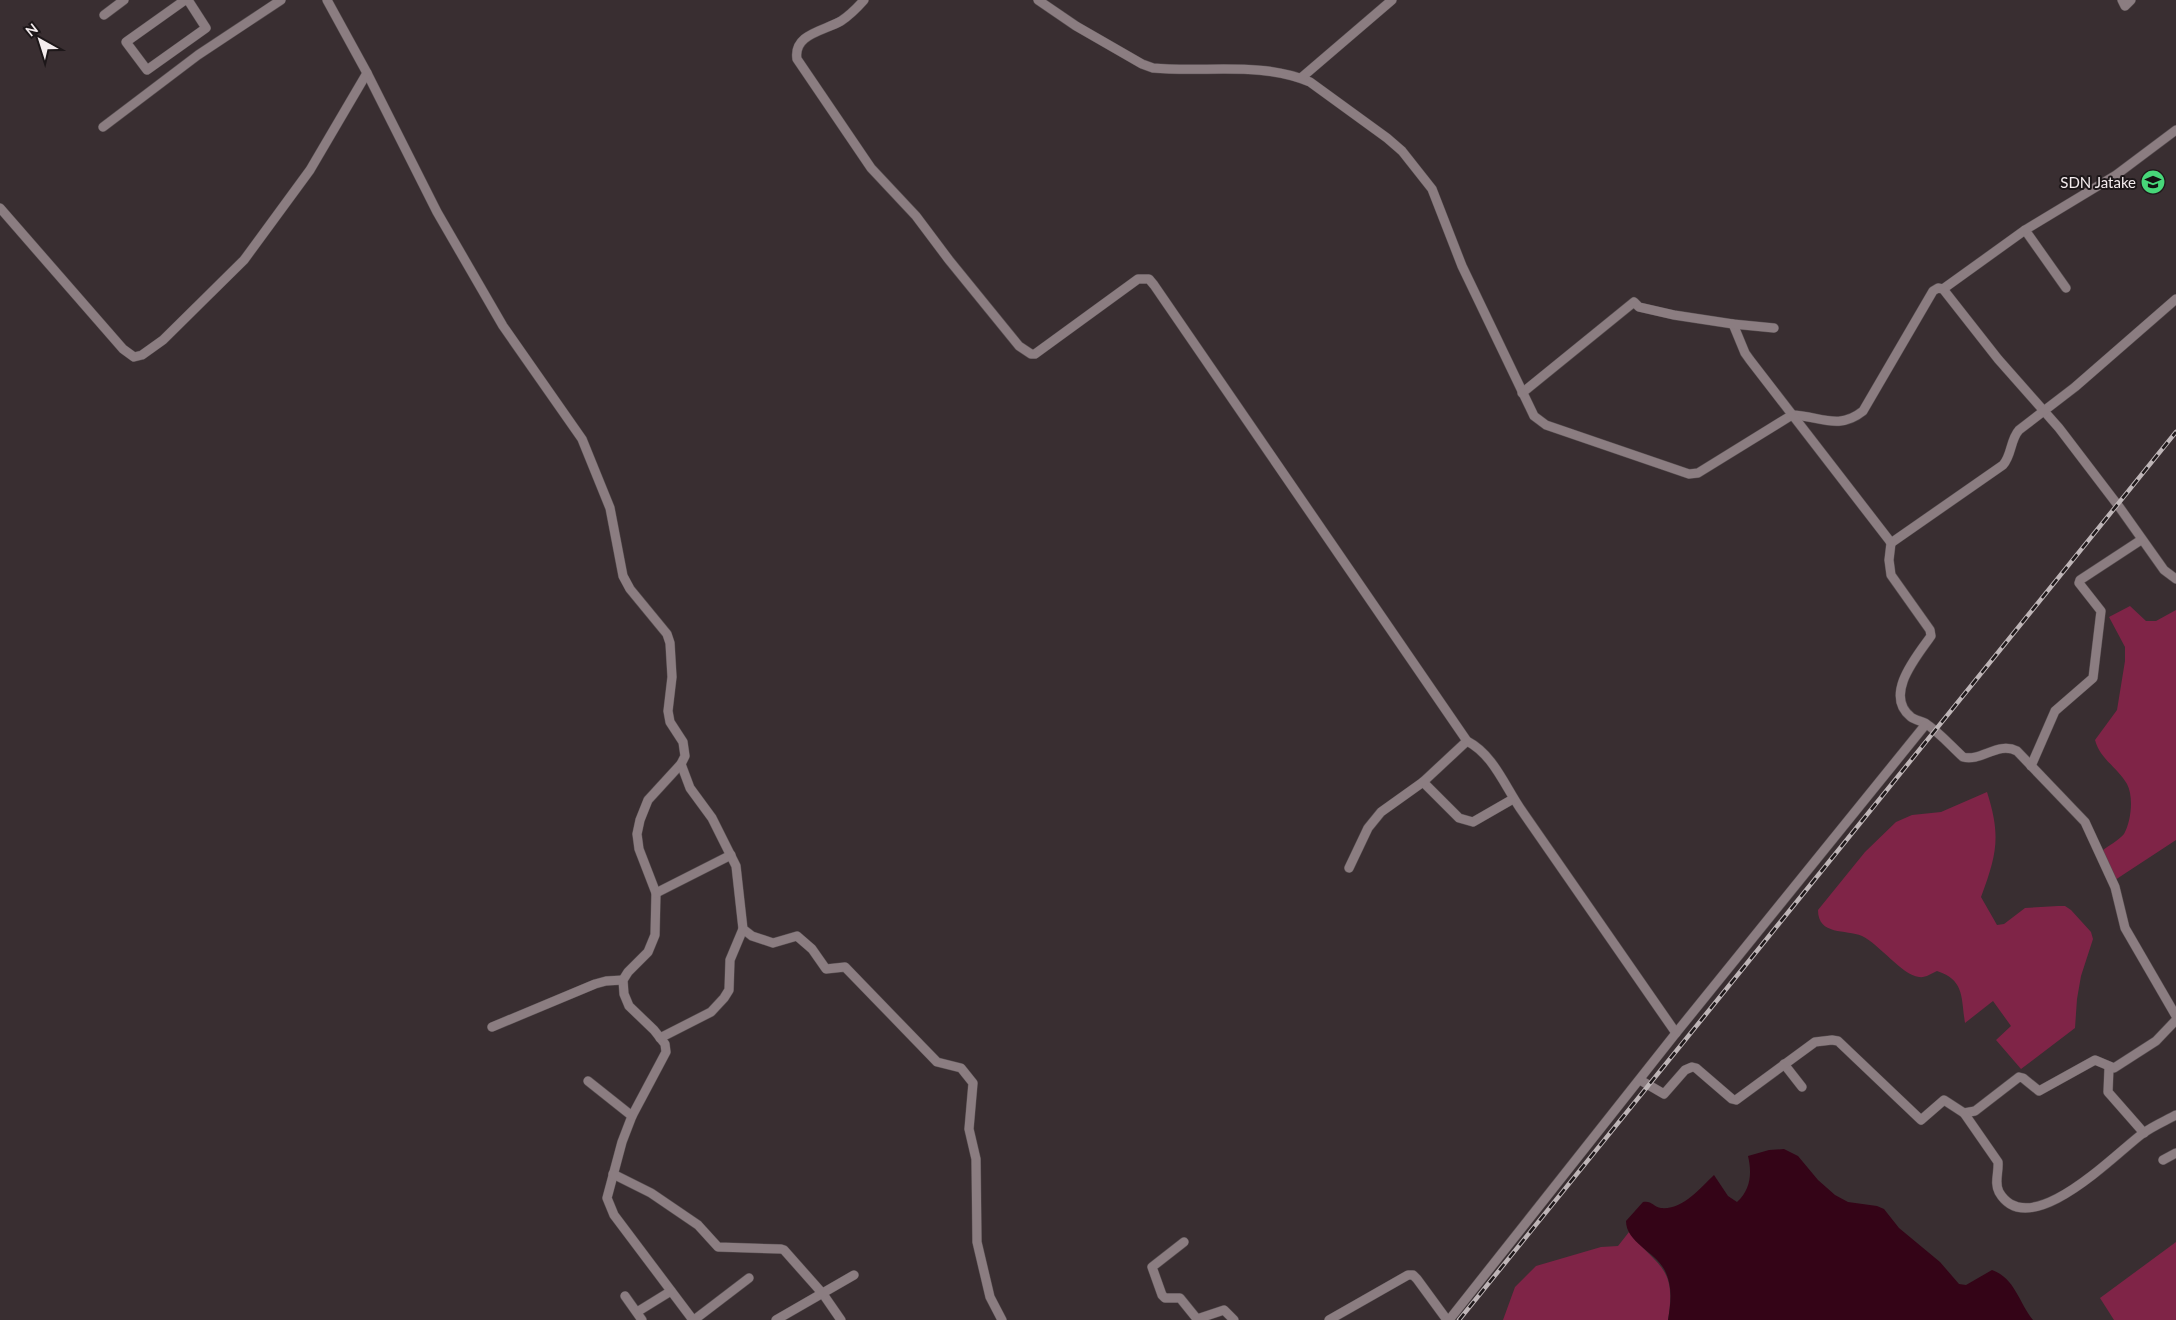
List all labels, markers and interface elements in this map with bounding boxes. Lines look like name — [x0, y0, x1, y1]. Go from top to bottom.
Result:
north arrow — [15, 15, 65, 65]
text: N — [22, 20, 41, 40]
school or university icon: SDN Jatake — [2140, 169, 2166, 195]
place label: SDN Jatake — [2060, 173, 2136, 191]

